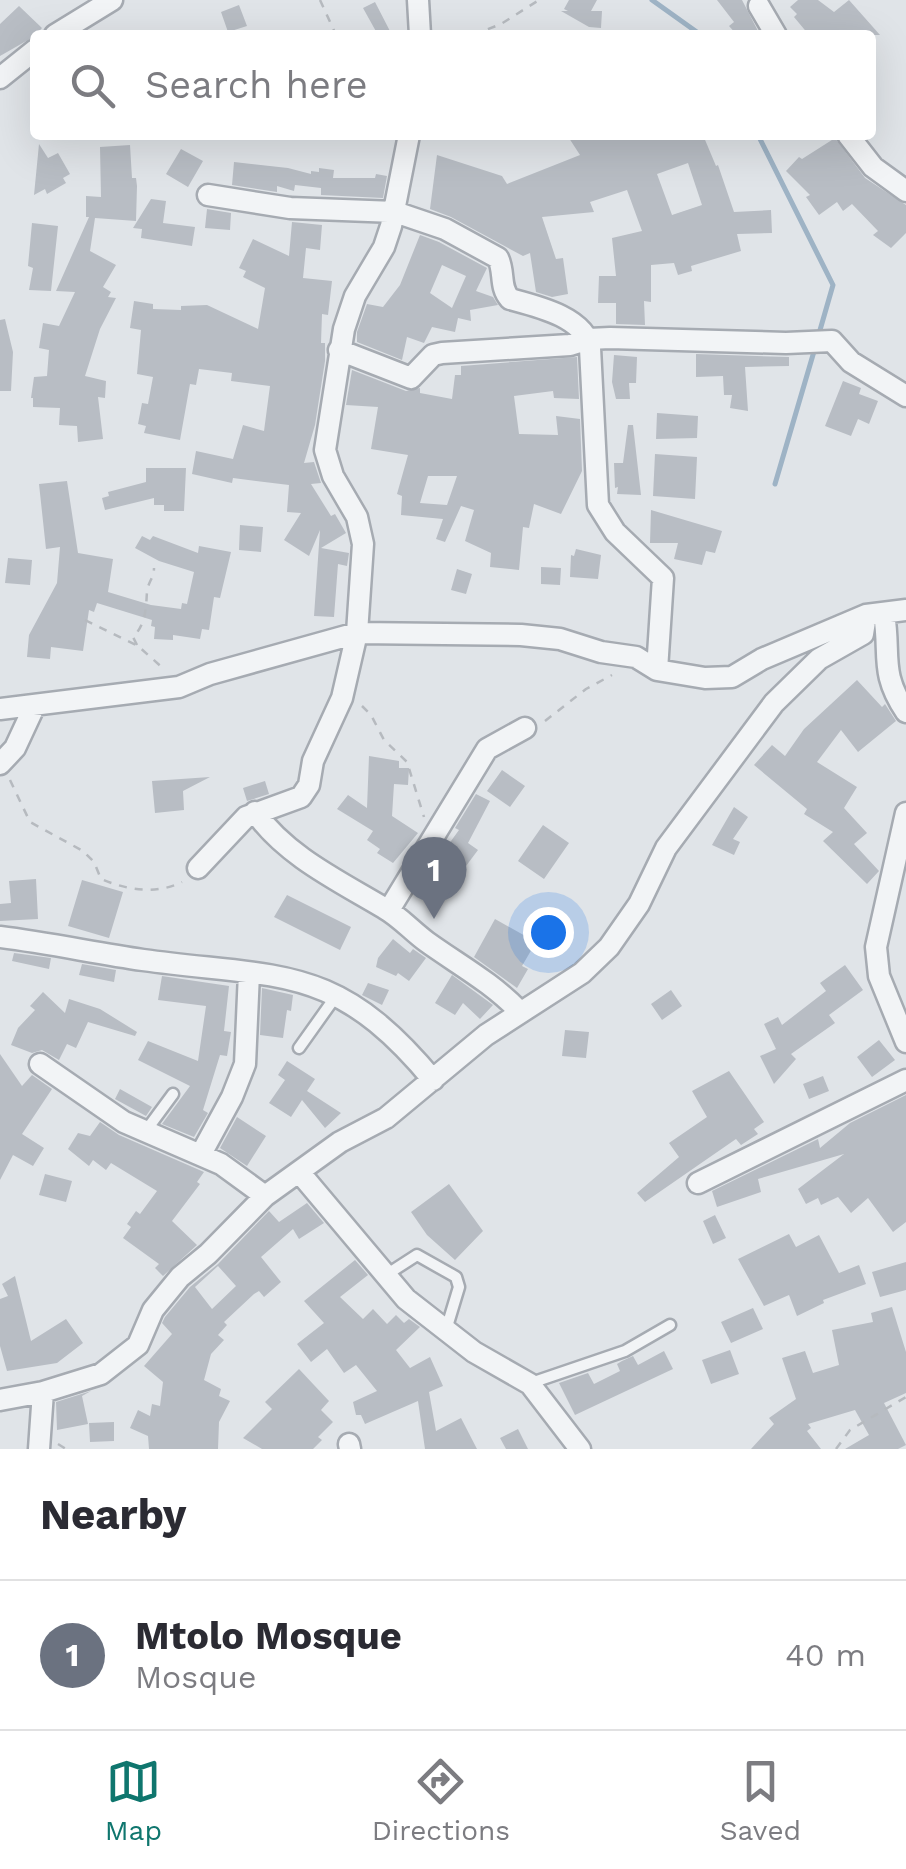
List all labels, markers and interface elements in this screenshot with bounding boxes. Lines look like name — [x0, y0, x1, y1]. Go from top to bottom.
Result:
search box — [30, 30, 876, 140]
icon: search — [65, 58, 120, 113]
text: Search here — [145, 63, 368, 107]
pin: 1 — [402, 836, 466, 919]
your location — [523, 907, 574, 958]
text: Nearby — [40, 1490, 187, 1539]
text: Mtolo Mosque — [135, 1614, 402, 1658]
text: 1 — [66, 1636, 79, 1674]
text: 40 m — [785, 1636, 866, 1674]
text: Mosque — [135, 1658, 256, 1696]
tab: Map — [105, 1754, 162, 1847]
tab: Directions — [372, 1754, 510, 1847]
tab: Saved — [720, 1754, 801, 1847]

